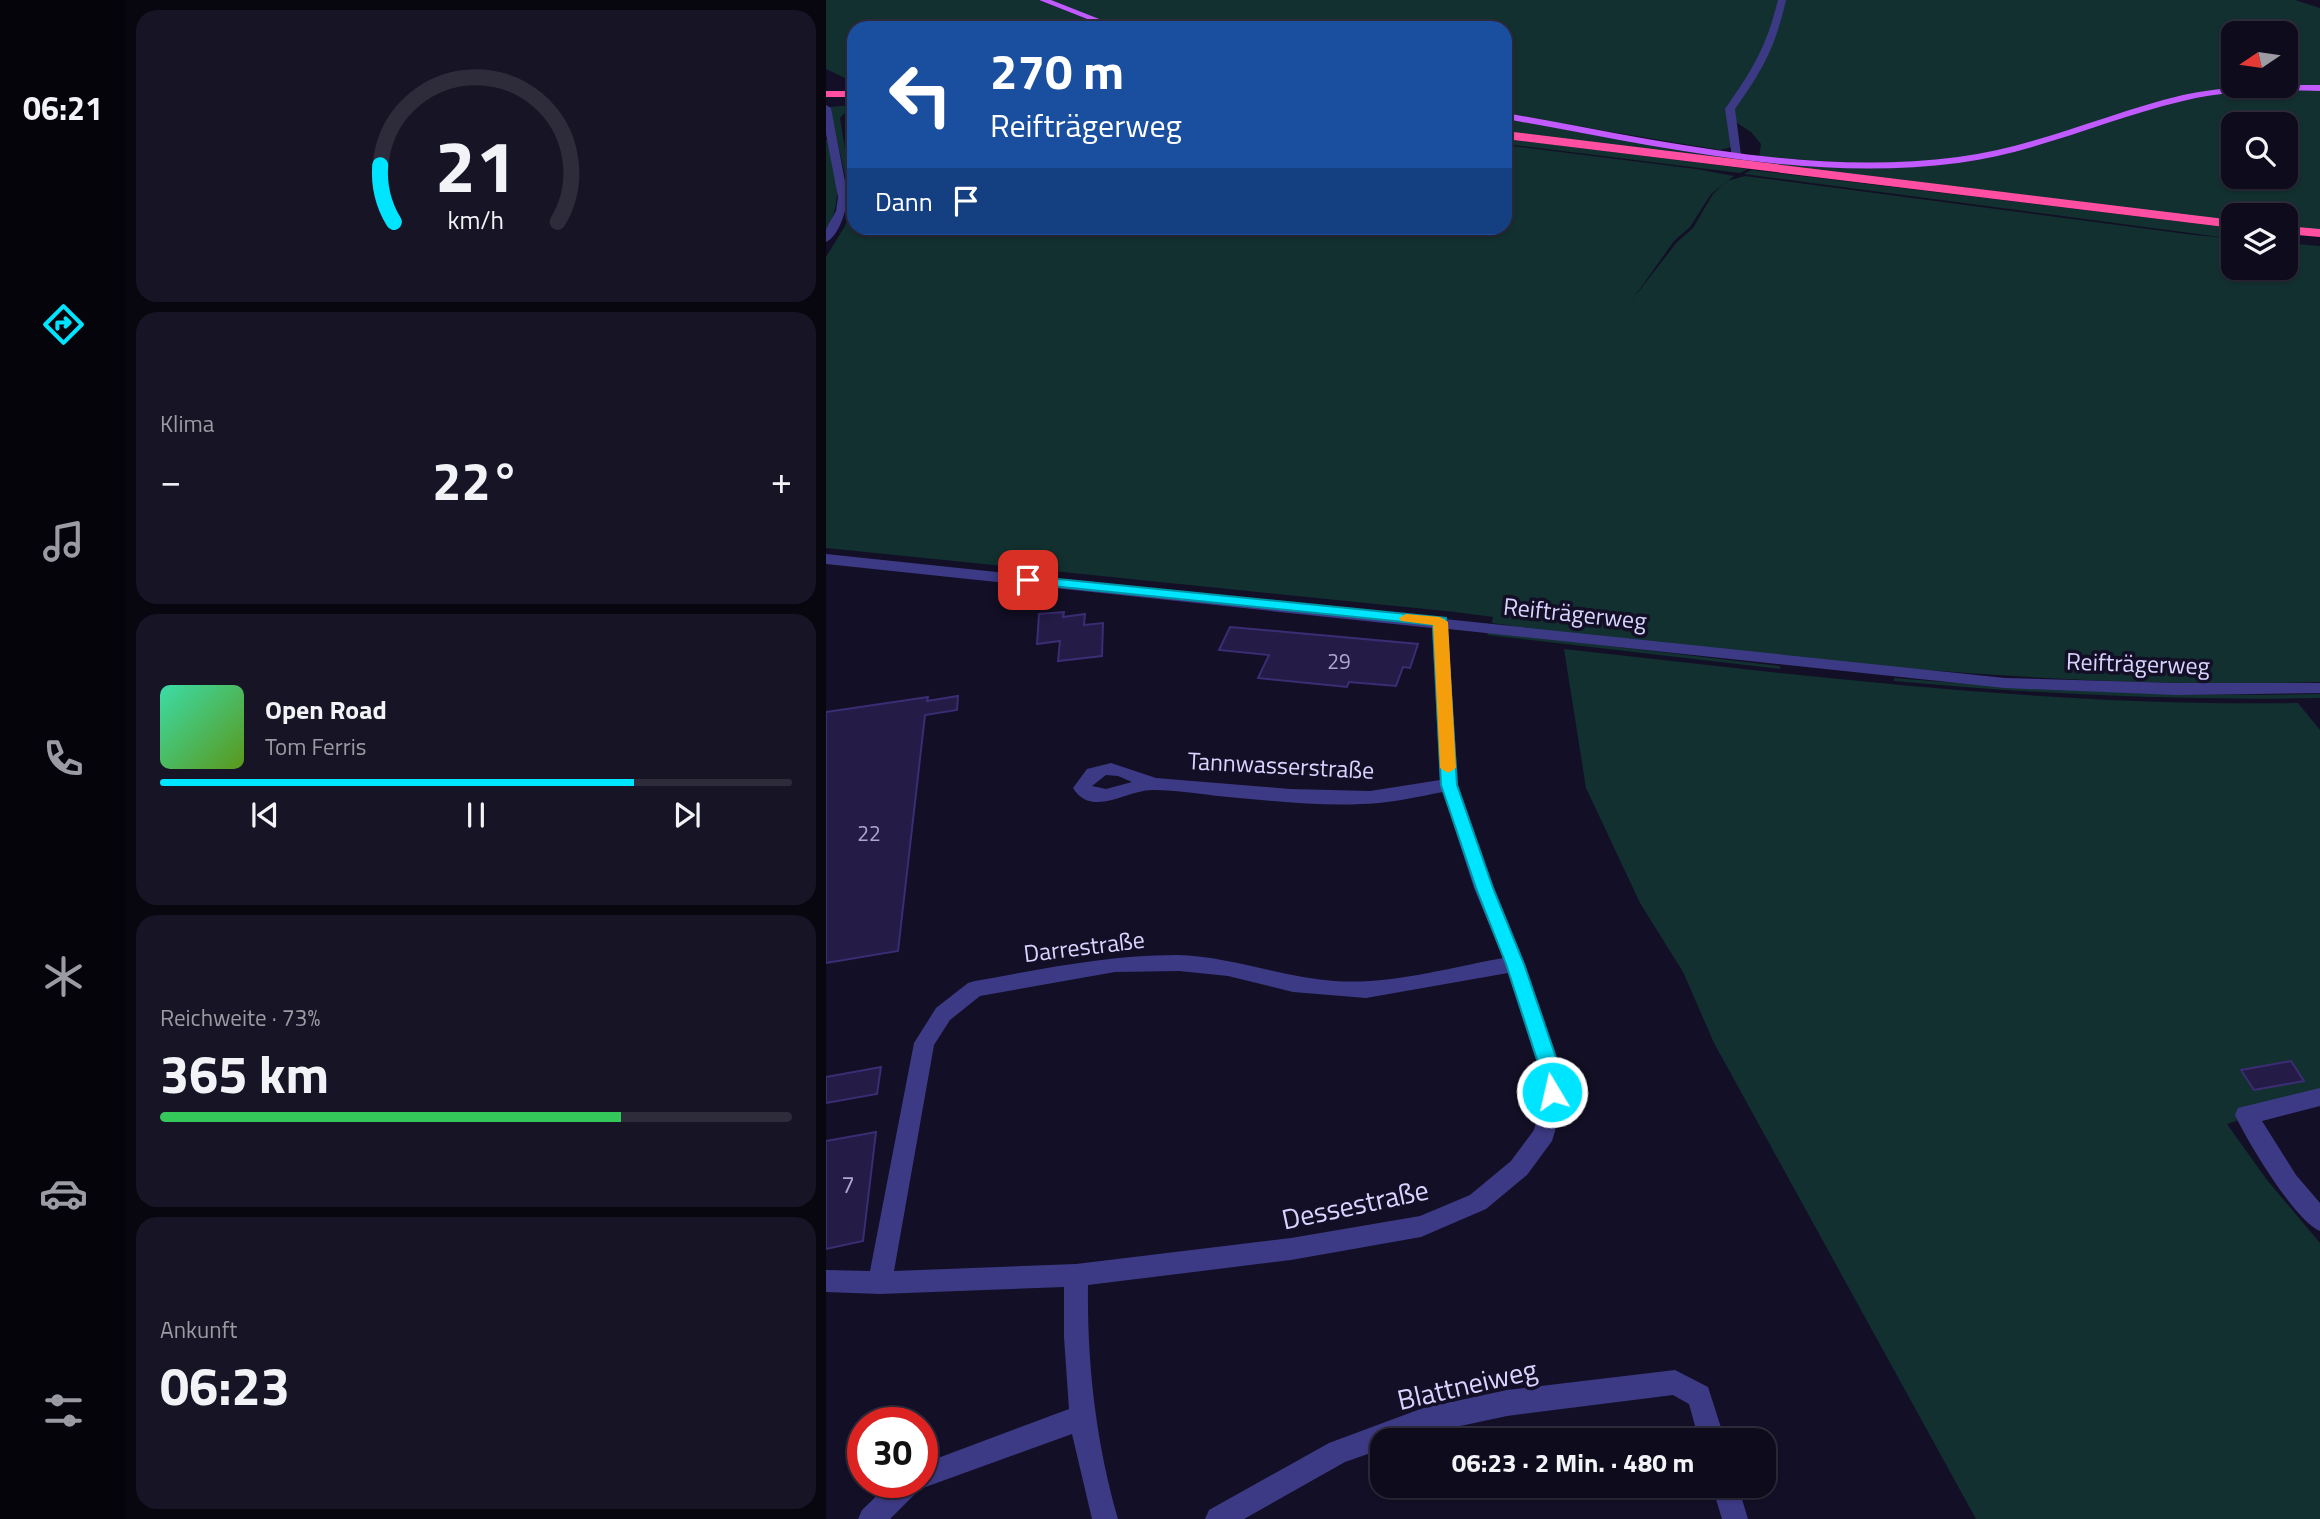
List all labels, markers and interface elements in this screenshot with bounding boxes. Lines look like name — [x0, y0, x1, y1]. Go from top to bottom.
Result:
north arrow — [2221, 21, 2298, 98]
map controls — [2221, 21, 2298, 280]
text: 270 m — [990, 33, 1124, 108]
icon: left — [875, 49, 966, 140]
text: 06:21 — [23, 84, 103, 132]
text: Reifträgerweg — [990, 101, 1182, 149]
text: 21 — [435, 110, 517, 220]
button: search — [2221, 112, 2298, 189]
text: Dann — [875, 182, 933, 221]
icon: arrive — [947, 182, 985, 220]
text: km/h — [448, 201, 504, 239]
button: layers — [2221, 203, 2298, 280]
icon: directions — [39, 300, 88, 349]
text: Klima — [160, 406, 214, 441]
text: 22° — [432, 441, 520, 520]
text: − — [160, 451, 181, 509]
text: + — [771, 451, 792, 509]
icon: music — [39, 517, 88, 566]
pin — [998, 550, 1058, 610]
icon: arrive — [1009, 561, 1047, 599]
street label: Reifträgerweg — [1501, 588, 1649, 638]
street label: Reifträgerweg — [2065, 642, 2211, 684]
house number: 29 — [1327, 645, 1351, 677]
text: Open Road — [265, 690, 387, 729]
text: Tom Ferris — [265, 729, 366, 764]
icon: phone — [39, 734, 88, 783]
street label: Tannwasserstraße — [1187, 742, 1375, 788]
icon: previous — [246, 796, 284, 834]
icon: pause — [457, 796, 495, 834]
icon: next — [668, 796, 706, 834]
house number: 22 — [857, 817, 881, 849]
street label: Darrestraße — [1021, 921, 1147, 971]
icon: climate — [39, 952, 88, 1001]
text: Reichweite · 73% — [160, 1000, 320, 1035]
text: 365 km — [160, 1034, 329, 1113]
position arrow — [1515, 1055, 1589, 1129]
house number: 7 — [841, 1166, 855, 1202]
street label: Dessestraße — [1278, 1167, 1432, 1241]
icon: car — [39, 1169, 88, 1218]
text: Ankunft — [160, 1312, 237, 1347]
text: 06:23 — [160, 1346, 290, 1425]
street label: Blattneiweg — [1393, 1347, 1541, 1421]
icon: filters — [39, 1386, 88, 1435]
speed limit sign: 30 — [847, 1407, 938, 1498]
text: 06:23 · 2 Min. · 480 m — [1452, 1443, 1694, 1482]

